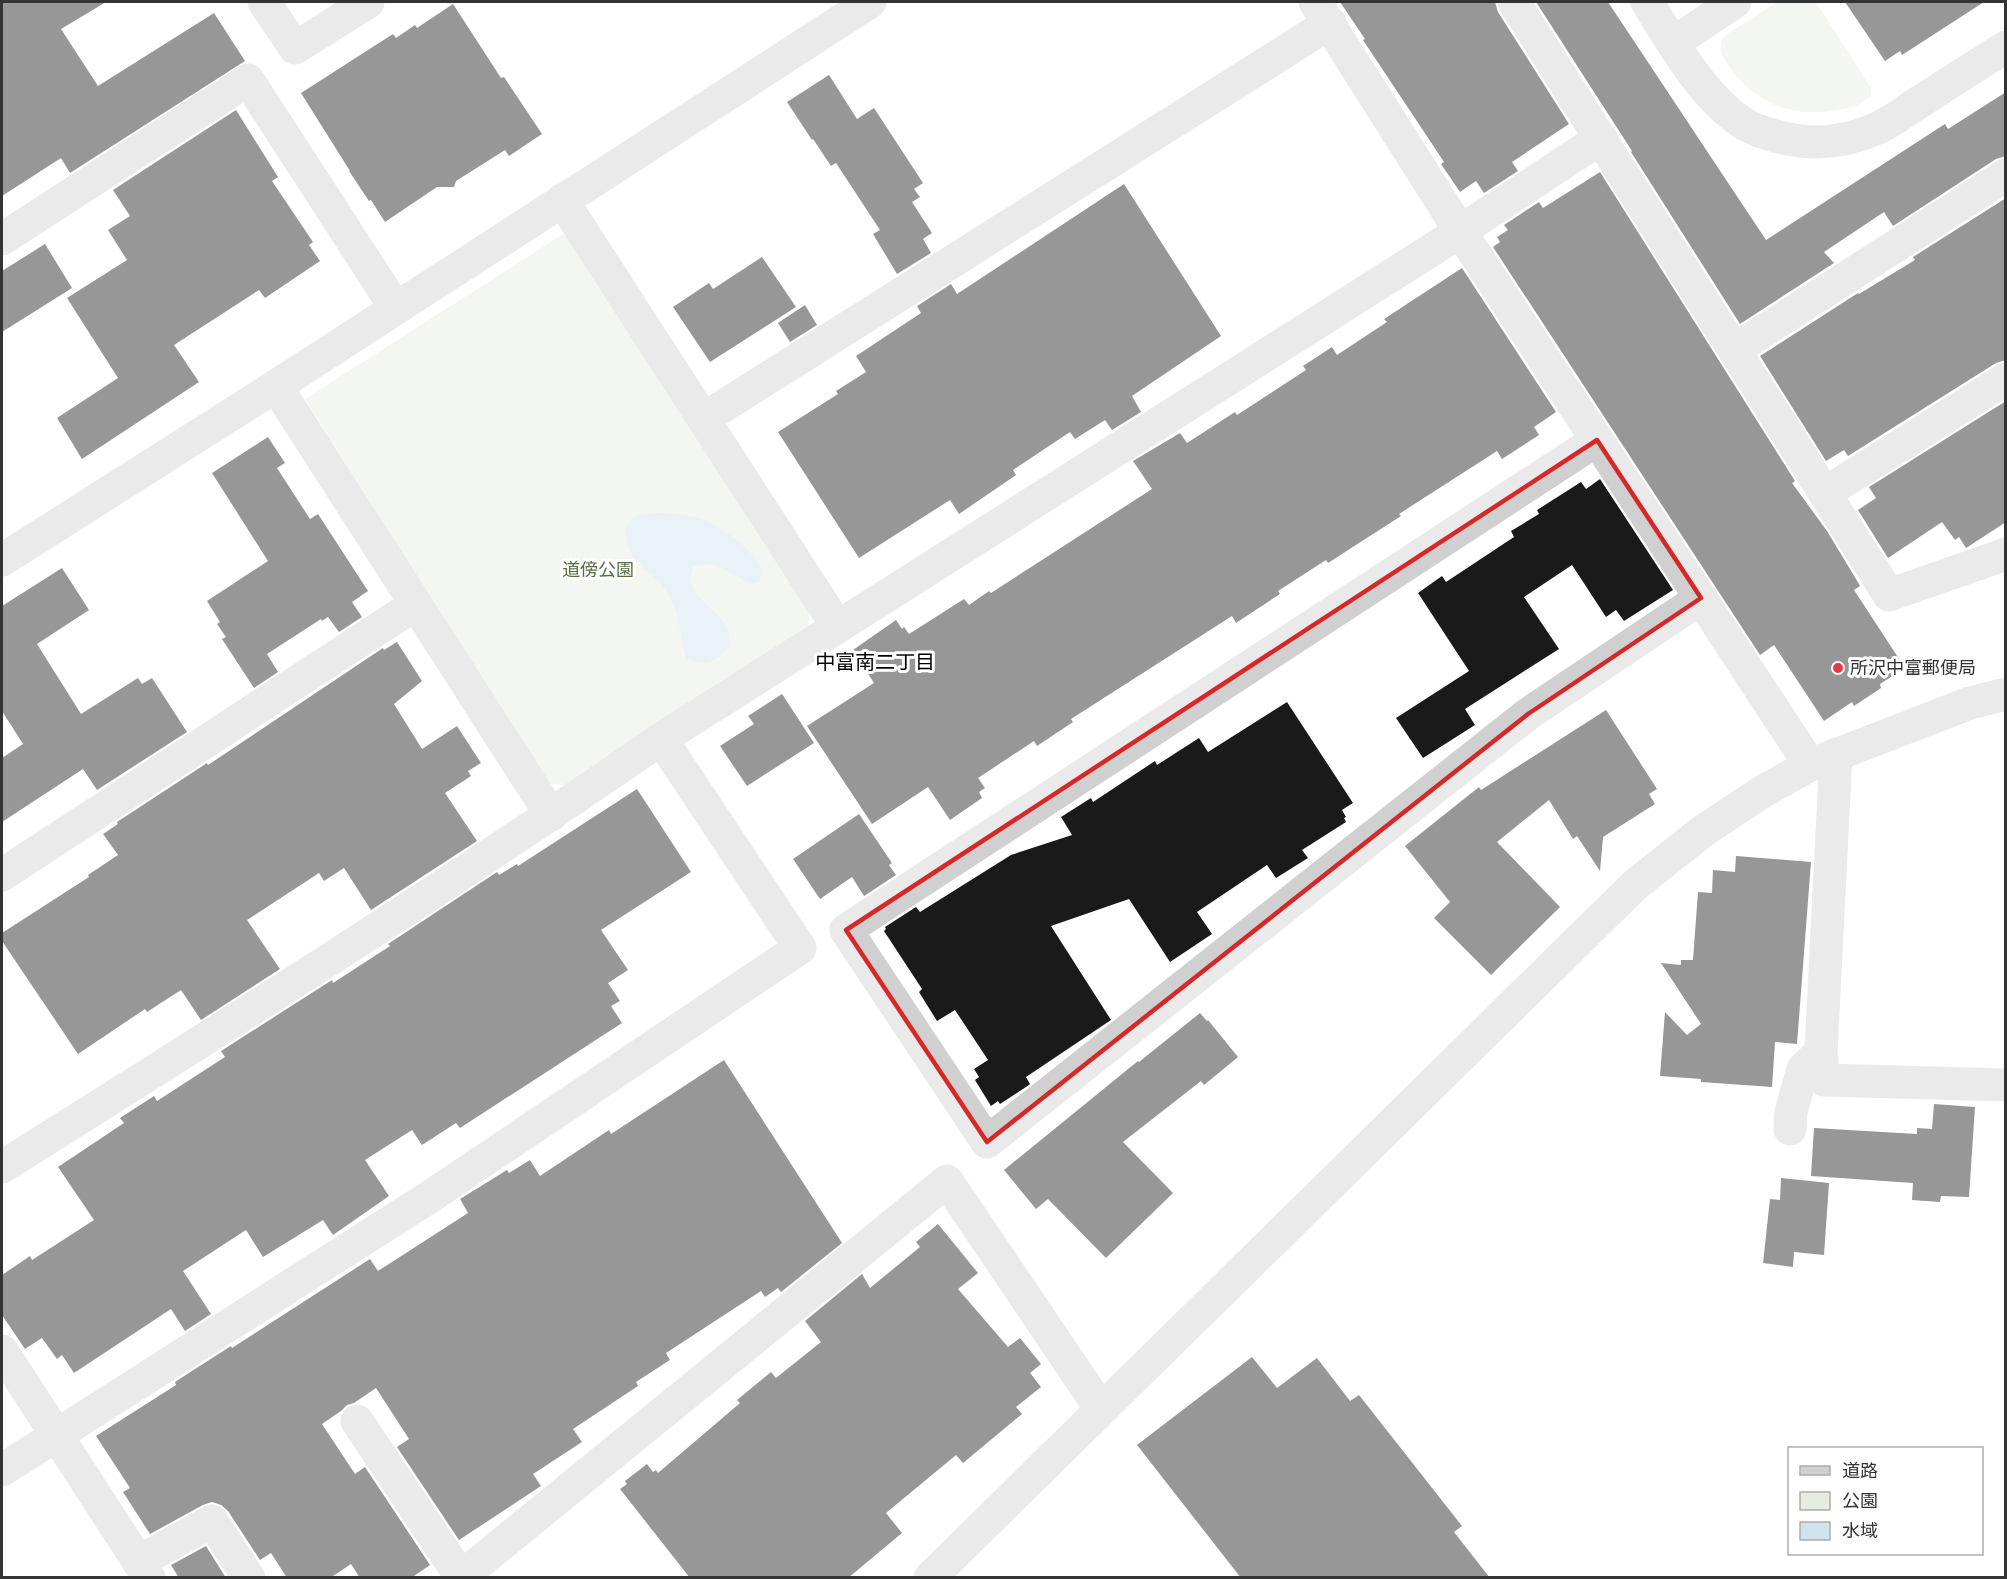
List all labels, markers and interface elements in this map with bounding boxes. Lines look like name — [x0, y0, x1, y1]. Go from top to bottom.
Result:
park label: 道傍公園 — [562, 560, 634, 580]
district label: 中富南二丁目 — [815, 651, 935, 673]
place label: 所沢中富郵便局 — [1850, 658, 1976, 678]
marker: 所沢中富郵便局 — [1831, 661, 1845, 675]
legend — [1788, 1447, 1983, 1555]
text: 道路 — [1842, 1461, 1878, 1481]
text: 公園 — [1842, 1491, 1878, 1511]
text: 水域 — [1842, 1521, 1878, 1541]

